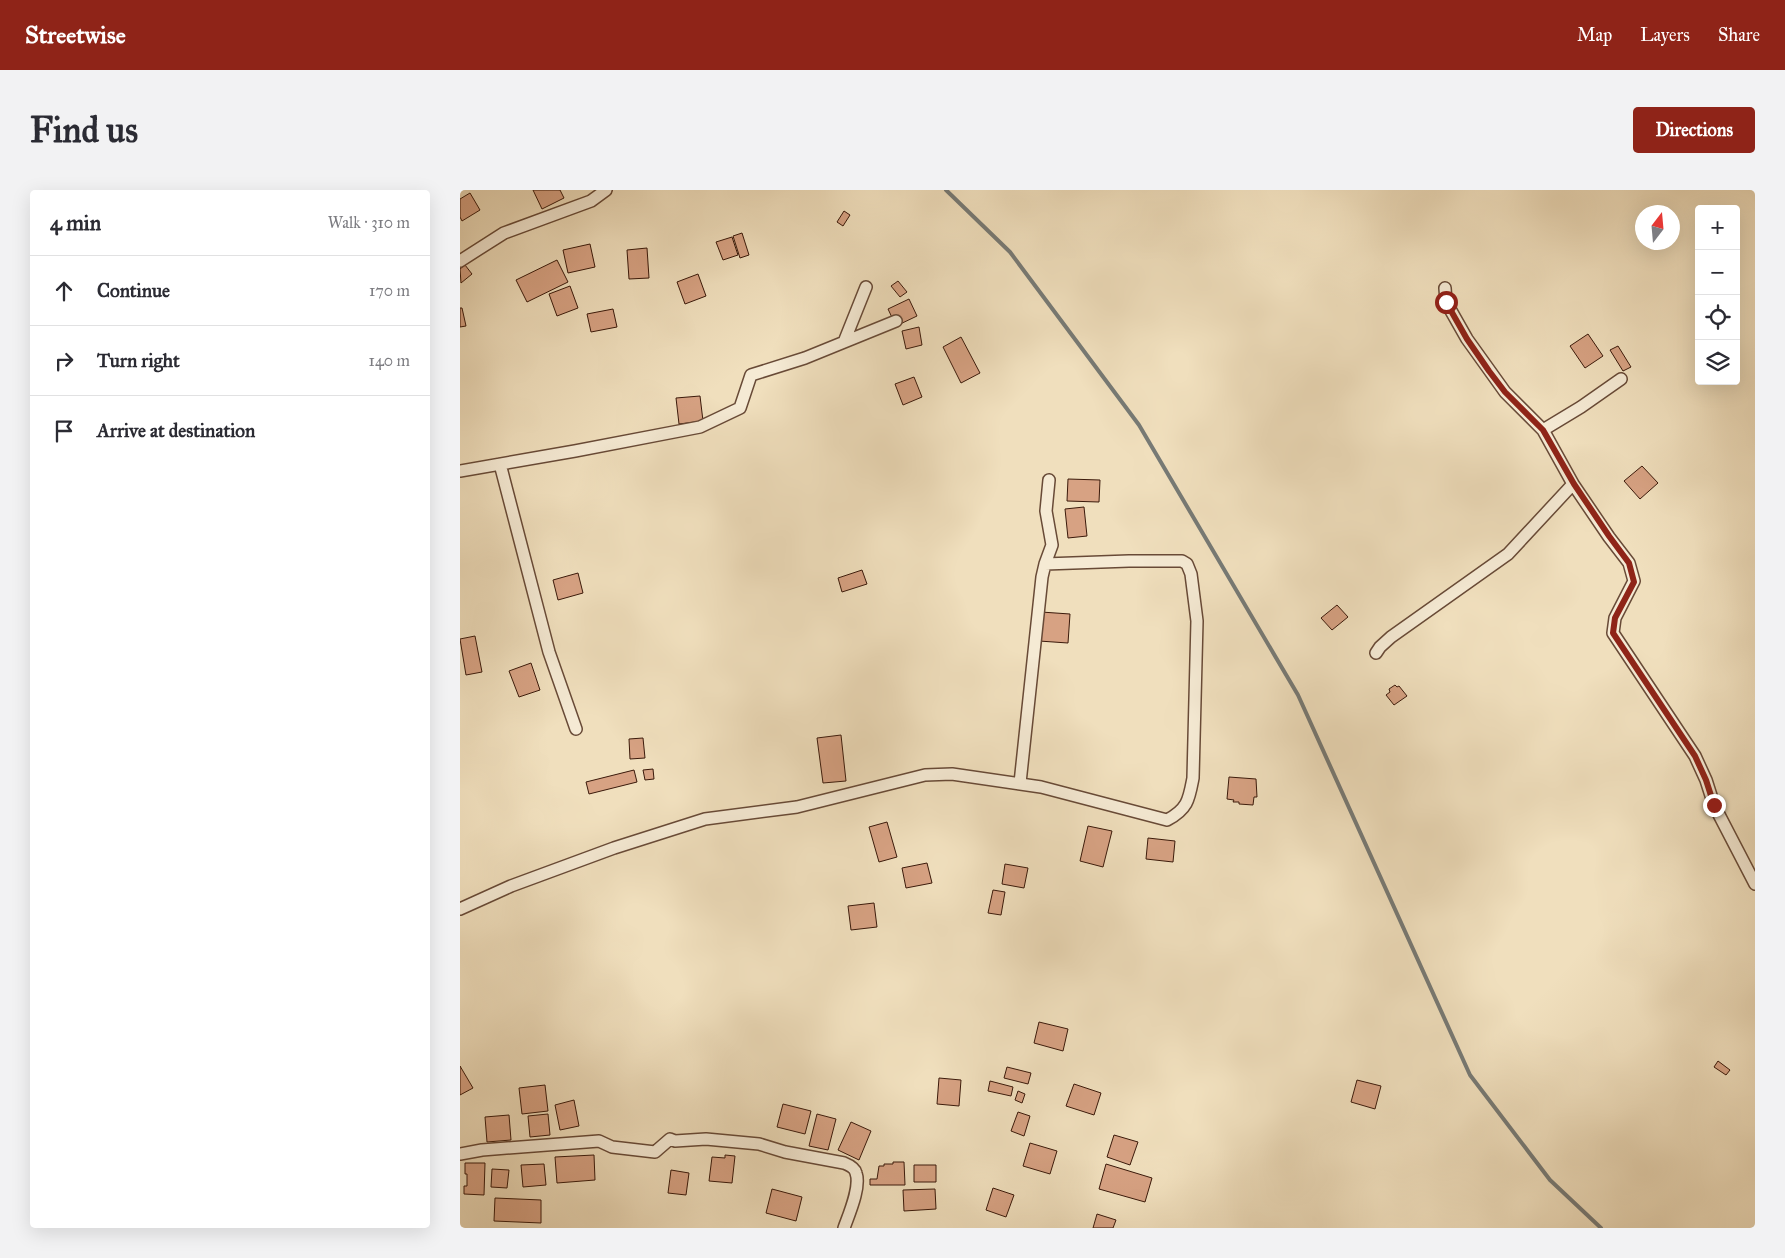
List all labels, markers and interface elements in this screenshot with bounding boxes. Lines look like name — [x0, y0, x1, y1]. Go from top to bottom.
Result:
text: Streetwise — [25, 20, 126, 50]
text: Map — [1577, 24, 1612, 46]
text: Layers — [1640, 24, 1690, 46]
text: Share — [1718, 24, 1760, 46]
button: Directions — [1633, 107, 1755, 153]
text: Find us — [30, 109, 138, 152]
north arrow — [1635, 205, 1680, 250]
map controls — [1695, 205, 1740, 385]
button: + — [1695, 205, 1740, 250]
text: 4 min — [50, 210, 101, 236]
text: Walk · 310 m — [328, 213, 410, 232]
button: − — [1695, 250, 1740, 295]
icon: ahead — [50, 277, 78, 305]
text: Continue — [97, 279, 170, 302]
text: 170 m — [369, 281, 410, 300]
route start — [1435, 291, 1458, 314]
button: locate — [1695, 295, 1740, 340]
button: layers — [1695, 340, 1740, 385]
icon: right — [50, 347, 78, 375]
text: Turn right — [97, 349, 180, 372]
text: 140 m — [369, 351, 410, 370]
icon: arrive — [50, 417, 78, 445]
text: Arrive at destination — [97, 419, 255, 442]
route end — [1703, 794, 1726, 817]

